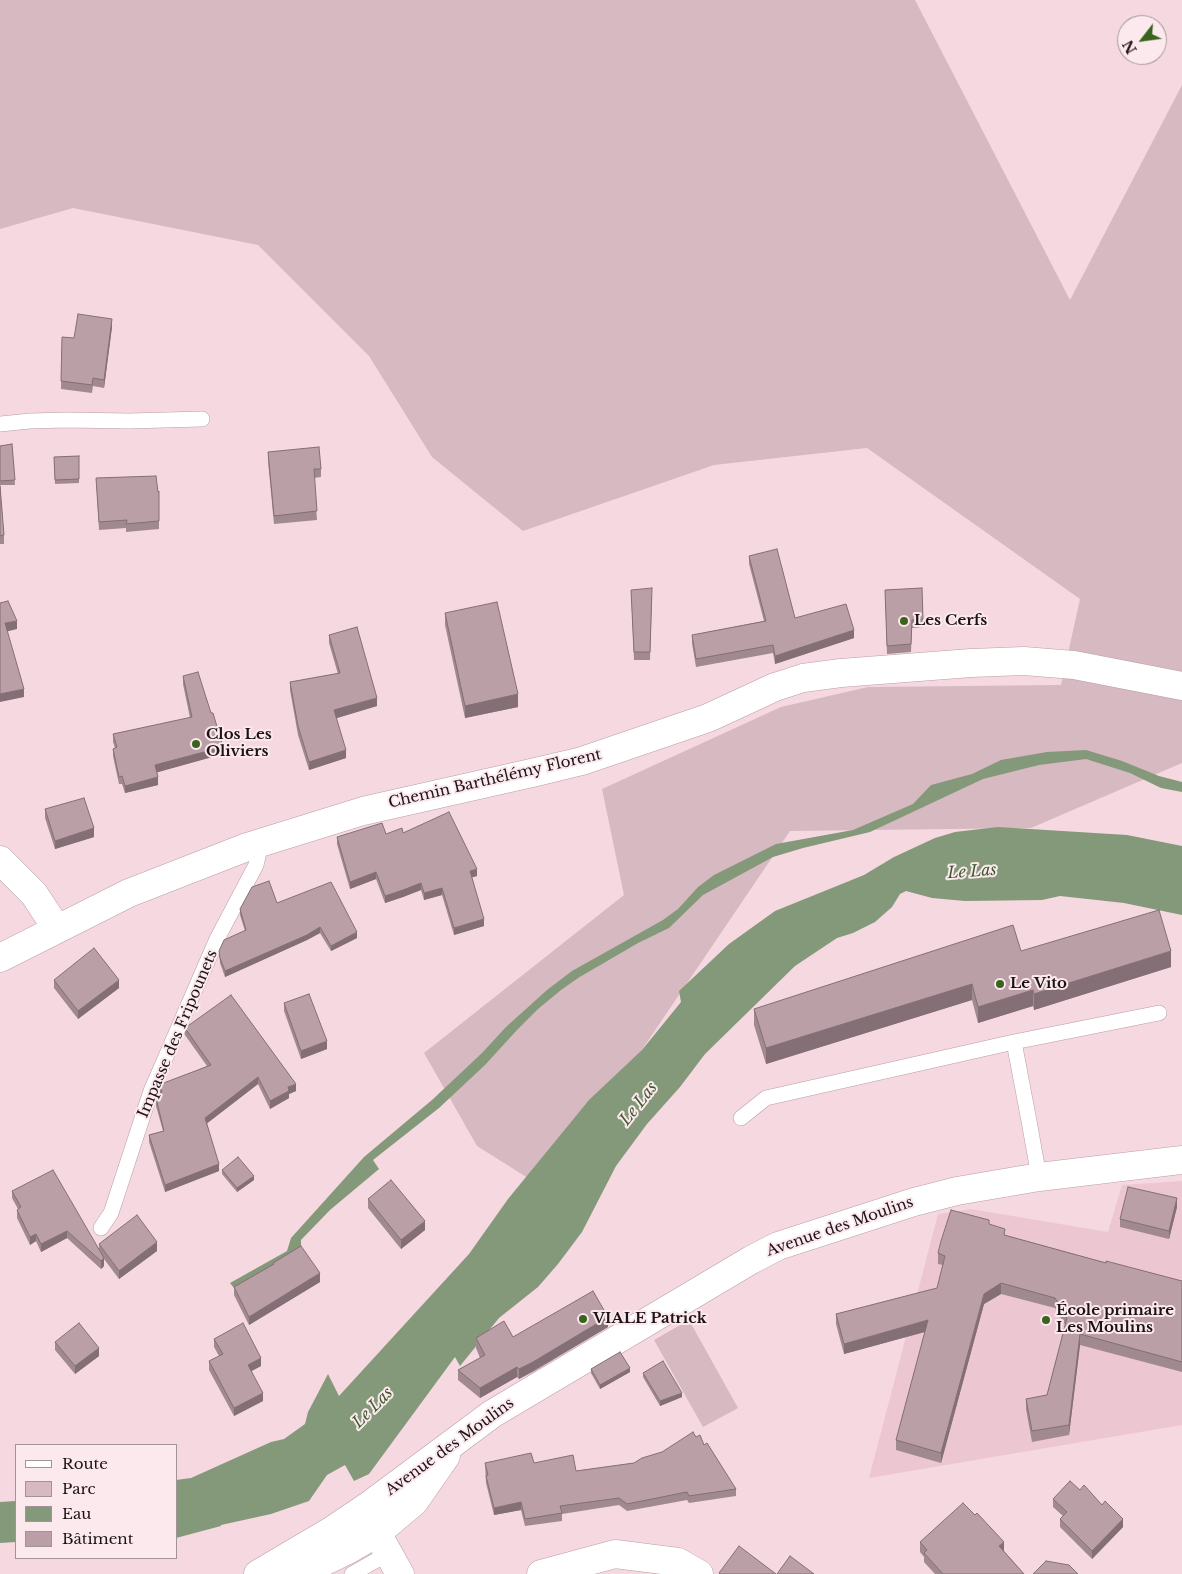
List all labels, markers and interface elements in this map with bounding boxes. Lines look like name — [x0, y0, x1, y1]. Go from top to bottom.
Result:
north arrow — [1117, 15, 1167, 65]
text: N — [1119, 37, 1141, 57]
place label: Les Cerfs — [914, 612, 987, 630]
marker: Les Cerfs — [898, 615, 910, 627]
place label: Clos Les Oliviers — [206, 726, 272, 761]
marker: Clos Les Oliviers — [190, 738, 202, 750]
street label: Chemin Barthélémy Florent — [387, 746, 603, 812]
water label: Le Las — [947, 861, 997, 883]
street label: Impasse des Fripounets — [134, 947, 222, 1121]
place label: Le Vito — [1010, 975, 1067, 993]
marker: Le Vito — [994, 978, 1006, 990]
water label: Le Las — [616, 1079, 662, 1129]
street label: Avenue des Moulins — [764, 1193, 916, 1261]
place label: École primaire Les Moulins — [1056, 1302, 1174, 1337]
place label: VIALE Patrick — [593, 1310, 707, 1328]
marker: VIALE Patrick — [577, 1313, 589, 1325]
marker: École primaire Les Moulins — [1040, 1314, 1052, 1326]
water label: Le Las — [349, 1384, 397, 1432]
street label: Avenue des Moulins — [382, 1394, 518, 1500]
legend — [15, 1444, 178, 1559]
text: Route — [62, 1454, 108, 1473]
text: Parc — [62, 1479, 95, 1498]
text: Eau — [62, 1504, 91, 1523]
text: Bâtiment — [62, 1529, 133, 1548]

